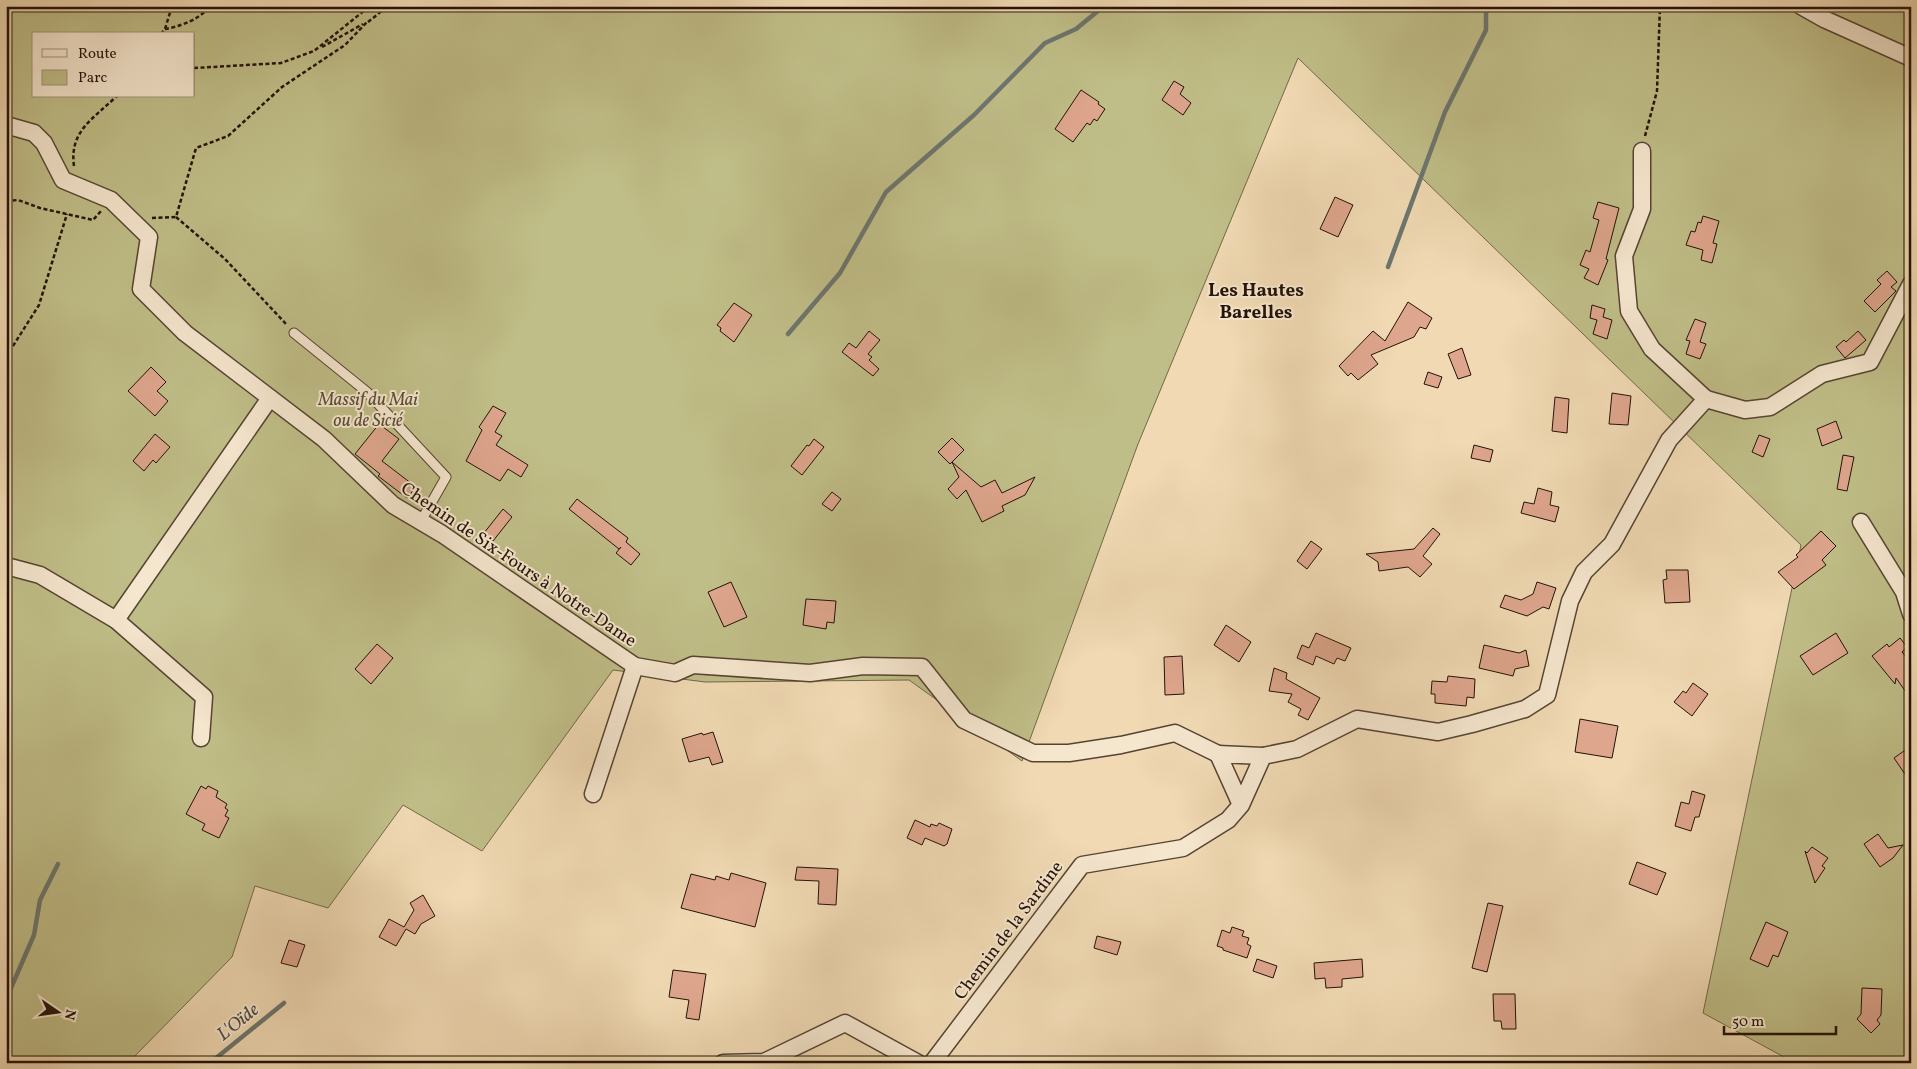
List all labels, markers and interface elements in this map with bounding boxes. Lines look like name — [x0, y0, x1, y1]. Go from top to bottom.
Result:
legend — [32, 32, 195, 98]
text: Route — [78, 44, 117, 65]
text: Parc — [78, 68, 107, 89]
district label: Les Hautes Barelles — [1208, 278, 1304, 326]
park label: Massif du Mai ou de Sicié — [317, 388, 418, 434]
street label: Chemin de Six-Fours à Notre-Dame — [395, 477, 641, 654]
street label: Chemin de la Sardine — [949, 856, 1070, 1006]
north arrow — [32, 986, 82, 1036]
water label: L'Oïde — [212, 998, 265, 1048]
scale bar — [1724, 1004, 1837, 1036]
text: N — [59, 1007, 80, 1022]
text: 50 m — [1732, 1012, 1764, 1033]

